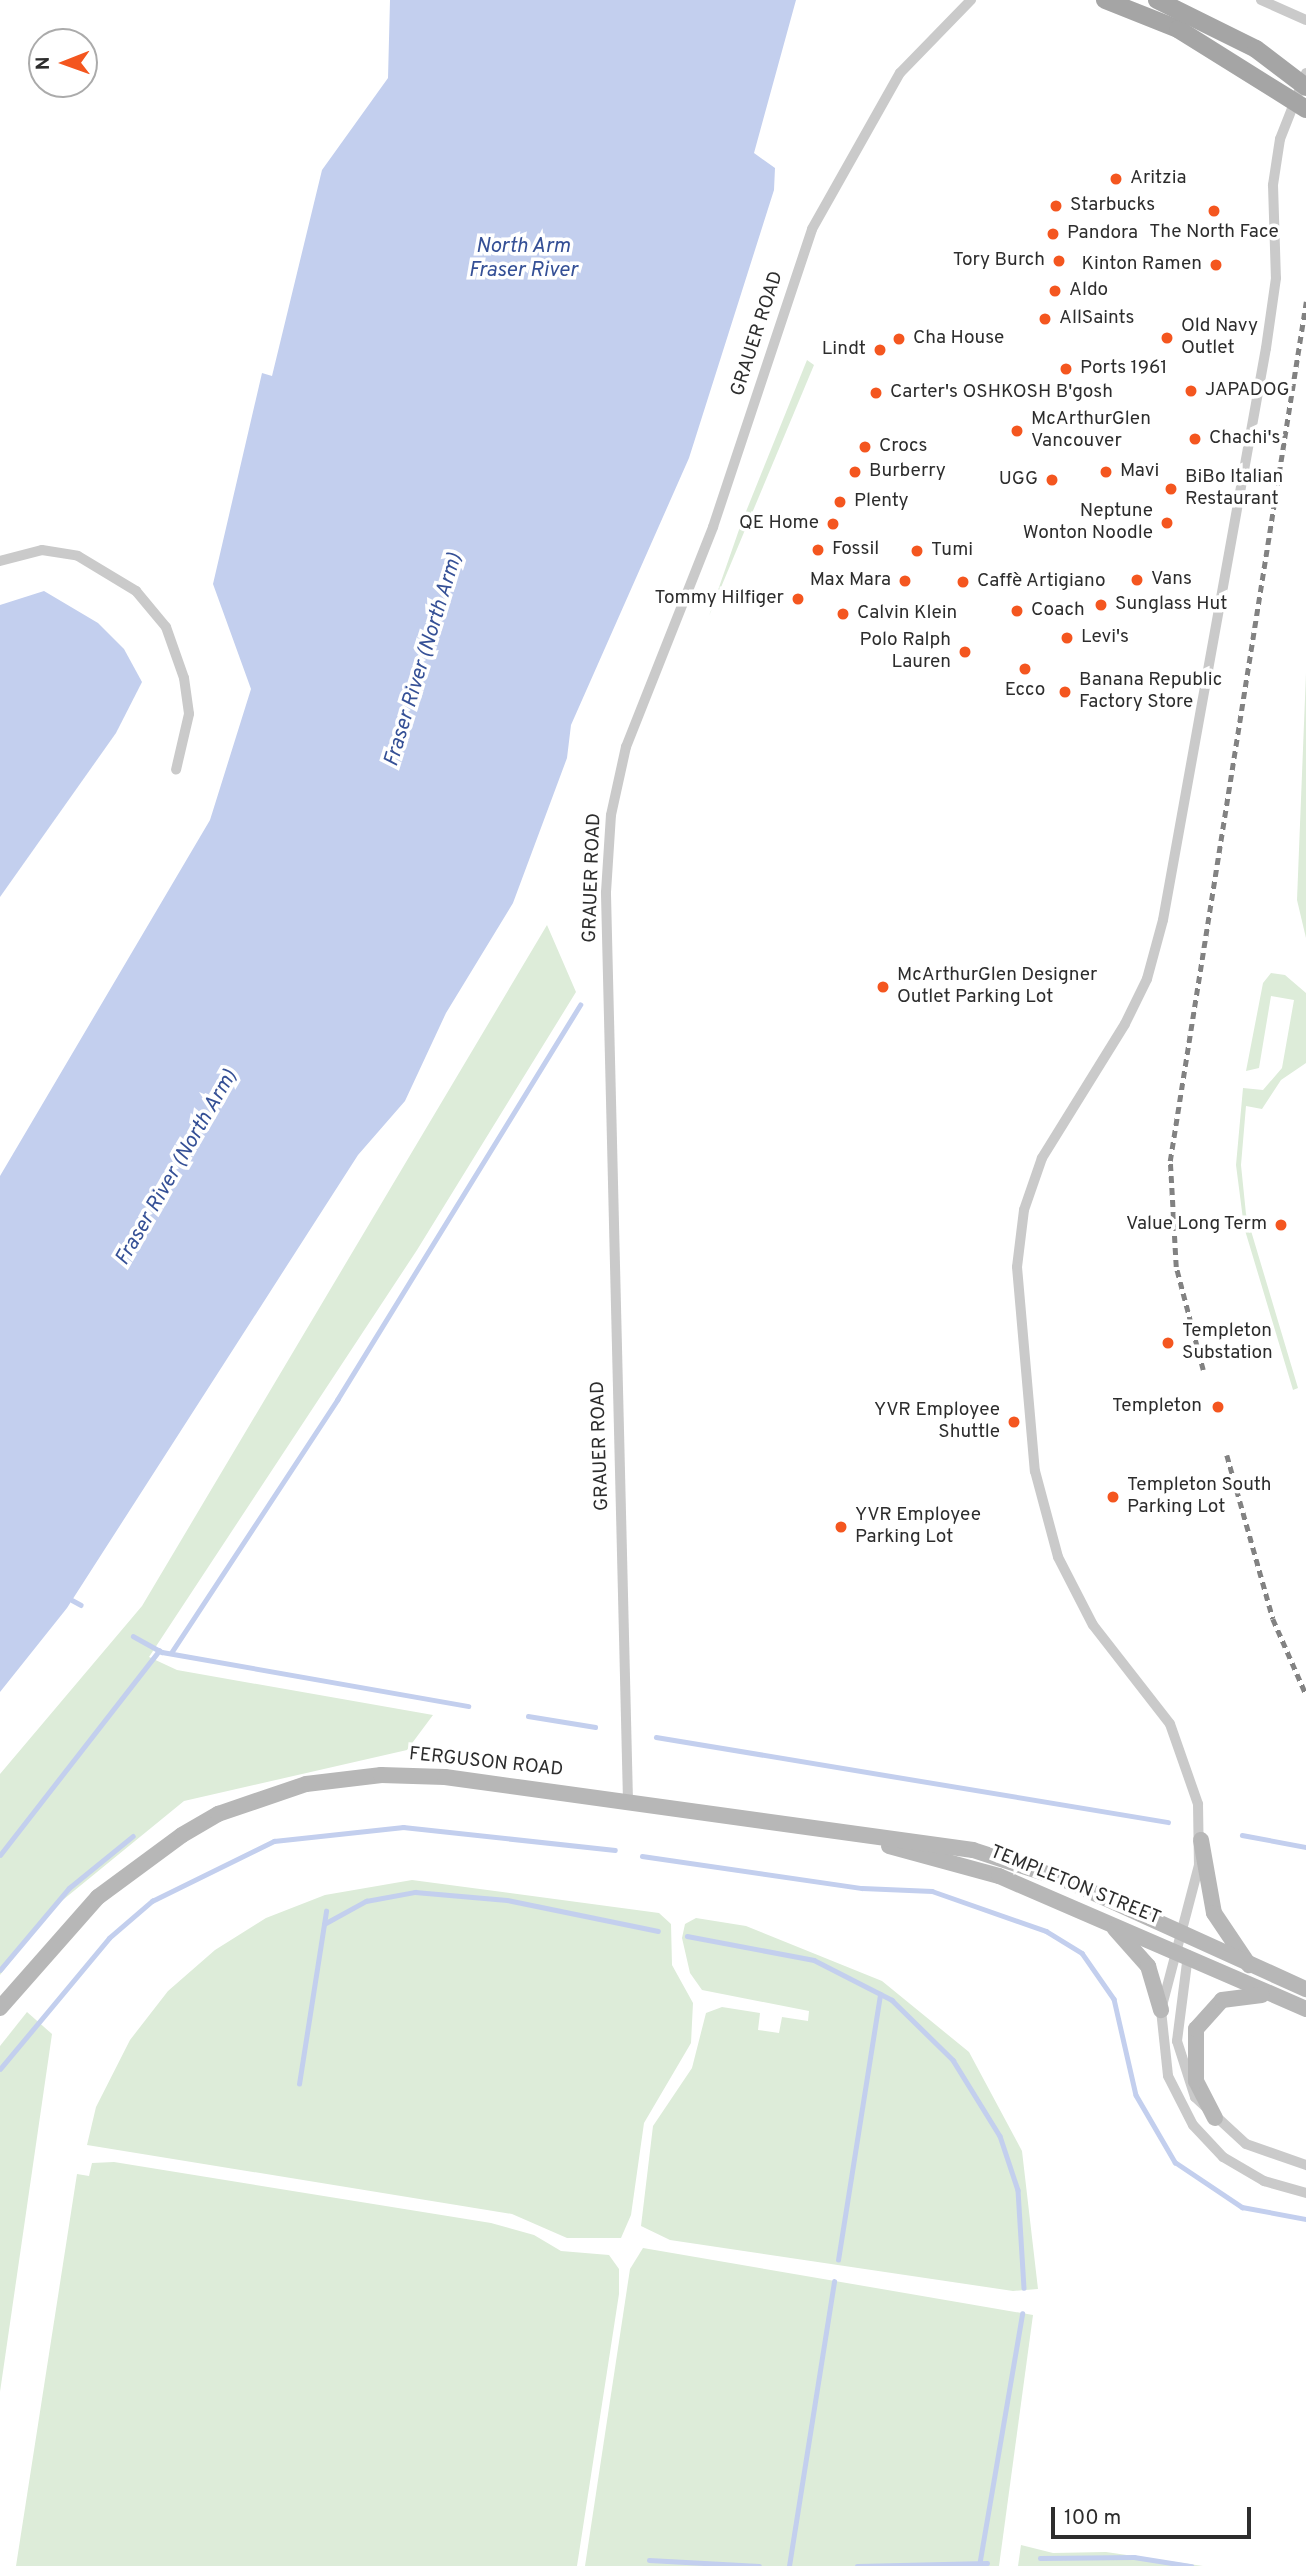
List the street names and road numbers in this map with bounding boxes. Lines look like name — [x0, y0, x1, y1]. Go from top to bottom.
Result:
street label: GRAUER ROAD — [727, 269, 789, 399]
street label: GRAUER ROAD — [579, 813, 607, 943]
street label: GRAUER ROAD — [587, 1381, 615, 1511]
street label: FERGUSON ROAD — [408, 1744, 564, 1782]
street label: TEMPLETON STREET — [986, 1841, 1164, 1931]

